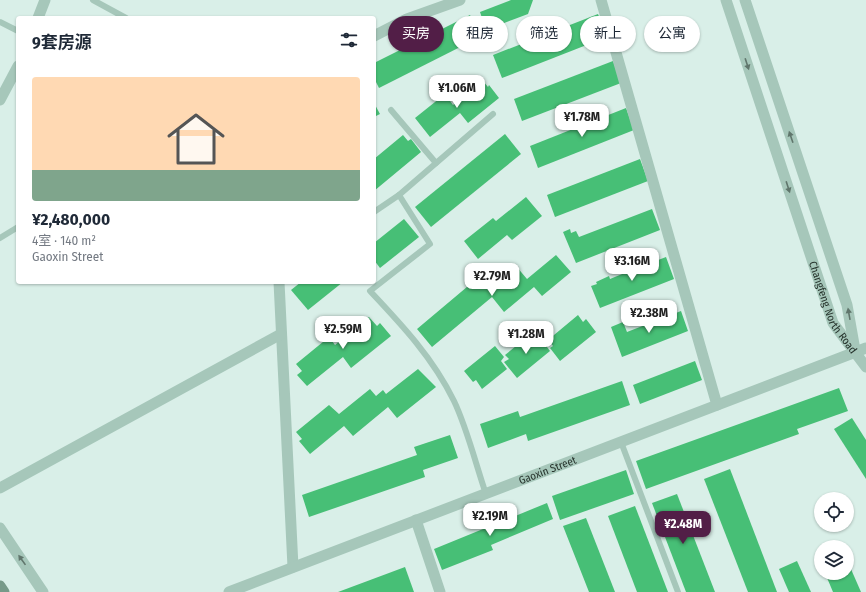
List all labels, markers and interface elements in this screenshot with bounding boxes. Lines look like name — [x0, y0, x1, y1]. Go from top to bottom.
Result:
chip: 买房 — [388, 16, 444, 52]
chip: 租房 — [452, 16, 508, 52]
chip: 筛选 — [516, 16, 572, 52]
chip: 新上 — [580, 16, 636, 52]
chip: 公寓 — [644, 16, 700, 52]
icon: filters — [338, 29, 360, 51]
text: 9套房源 — [32, 32, 92, 53]
one-way arrow — [745, 58, 751, 70]
pin: ¥1.06M — [424, 75, 490, 109]
text: ¥1.06M — [438, 80, 476, 95]
icon: home — [160, 103, 232, 175]
pin: ¥1.78M — [549, 104, 615, 138]
text: ¥1.78M — [564, 109, 600, 124]
one-way arrow — [788, 131, 794, 143]
one-way arrow — [785, 181, 791, 193]
text: ¥2,480,000 — [32, 209, 110, 230]
text: 4室 · 140 m² — [32, 233, 96, 248]
pin: ¥3.16M — [599, 248, 665, 282]
text: Gaoxin Street — [32, 249, 103, 264]
text: ¥3.16M — [614, 253, 650, 268]
street label: Changfeng North Road — [806, 259, 860, 356]
pin: ¥2.79M — [459, 263, 525, 297]
text: ¥2.79M — [473, 268, 511, 283]
pin: ¥2.38M — [616, 300, 682, 334]
text: ¥2.38M — [630, 305, 668, 320]
one-way arrow — [846, 308, 852, 320]
pin: ¥2.59M — [310, 316, 376, 350]
text: ¥2.59M — [324, 321, 362, 336]
pin: ¥1.28M — [493, 321, 559, 355]
text: ¥1.28M — [507, 326, 545, 341]
street label: Gaoxin Street — [517, 453, 578, 487]
map controls — [814, 492, 854, 580]
button: locate — [814, 492, 854, 532]
pin: ¥2.19M — [457, 503, 523, 537]
text: ¥2.19M — [472, 508, 508, 523]
pin: ¥2.48M — [650, 511, 716, 545]
text: ¥2.48M — [664, 516, 702, 531]
button: layers — [814, 540, 854, 580]
one-way arrow — [18, 554, 26, 565]

